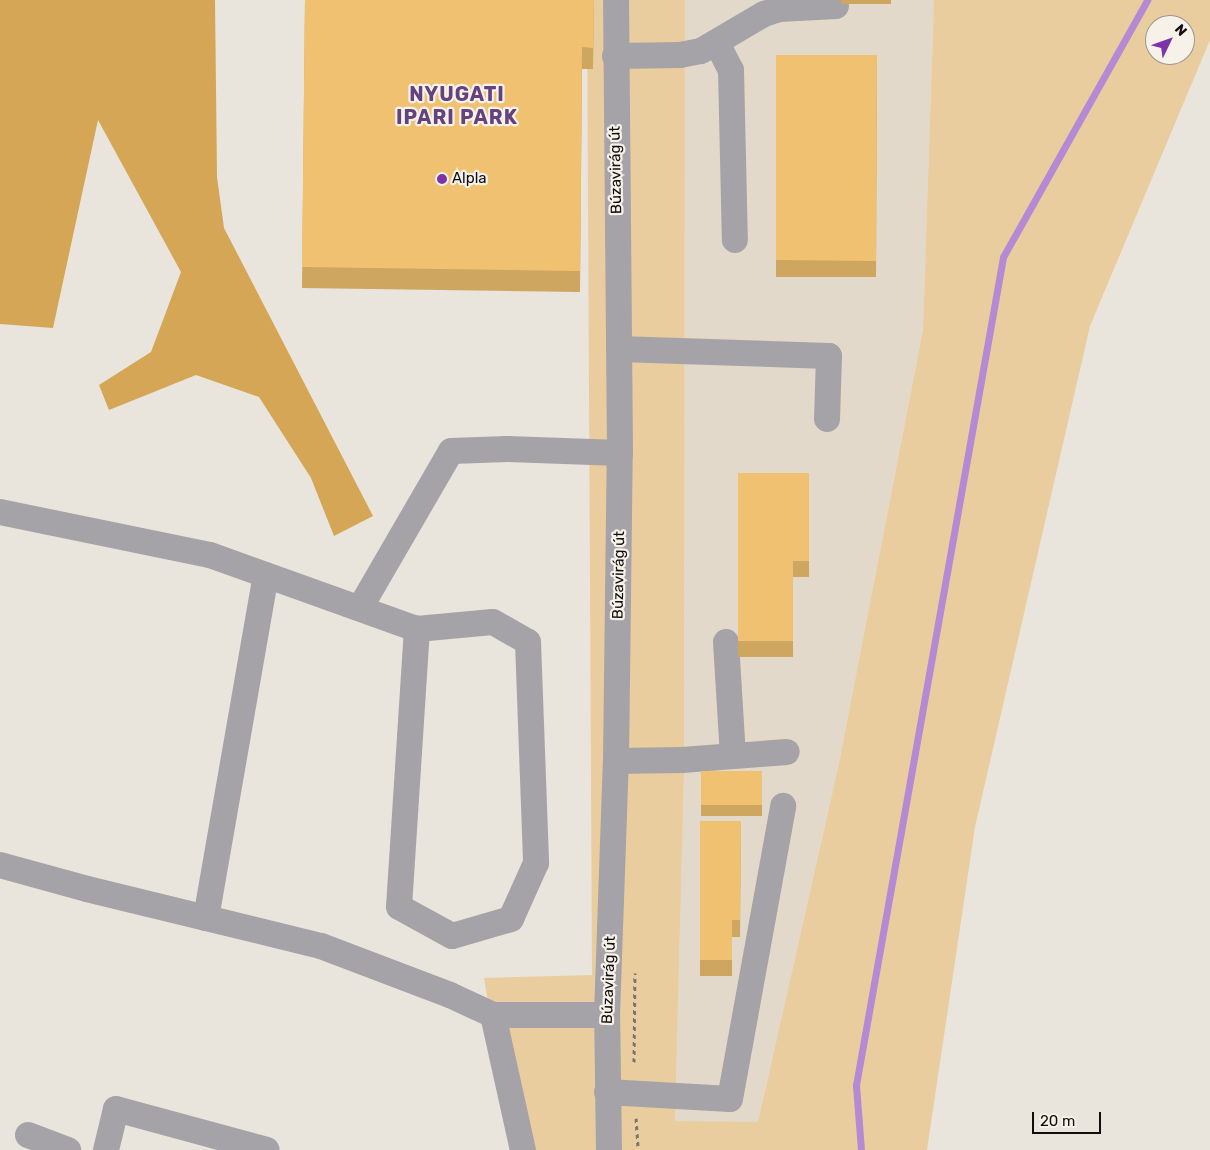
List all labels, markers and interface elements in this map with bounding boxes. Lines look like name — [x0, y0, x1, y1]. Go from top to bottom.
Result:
north arrow — [1145, 15, 1195, 65]
text: N — [1171, 21, 1190, 40]
district label: NYUGATI IPARI PARK — [395, 82, 519, 129]
street label: Búzavirág út — [606, 126, 626, 214]
place label: Alpla — [452, 170, 487, 188]
marker: Alpla — [436, 173, 448, 185]
street label: Búzavirág út — [609, 531, 629, 619]
street label: Búzavirág út — [598, 936, 620, 1024]
scale bar — [1035, 1102, 1104, 1134]
text: 20 m — [1040, 1112, 1075, 1130]

